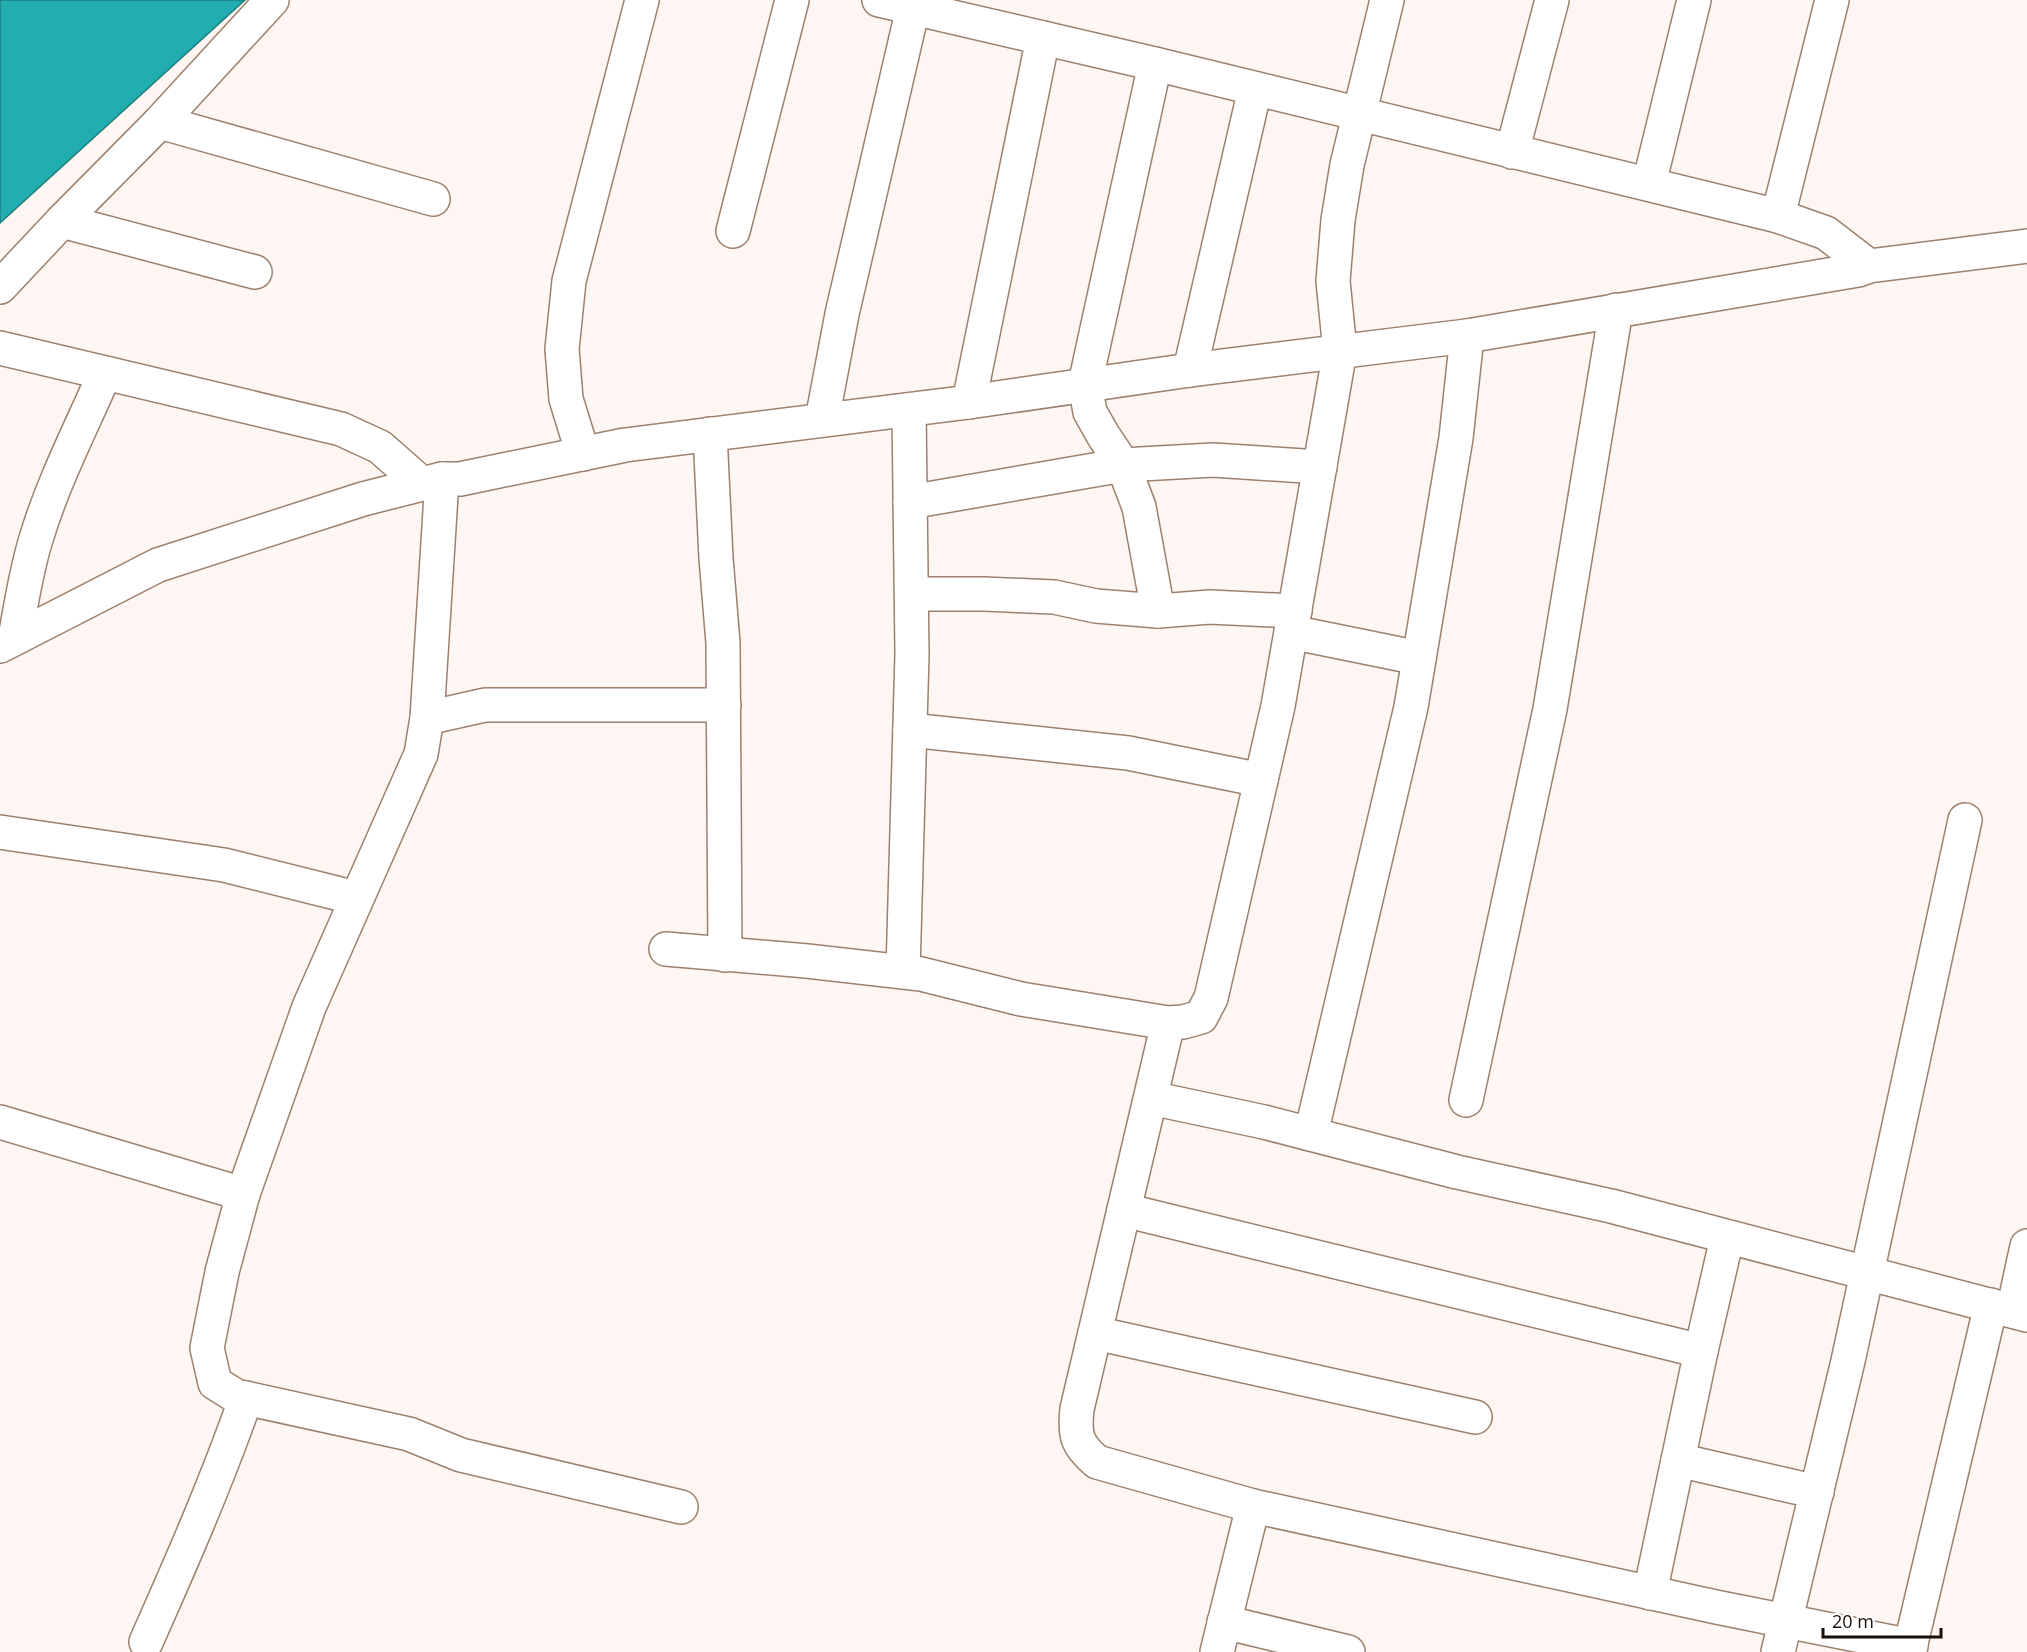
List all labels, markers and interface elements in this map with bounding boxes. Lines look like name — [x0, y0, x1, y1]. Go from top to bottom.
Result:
scale bar — [1823, 1601, 1942, 1639]
text: 20 m — [1832, 1609, 1874, 1633]

